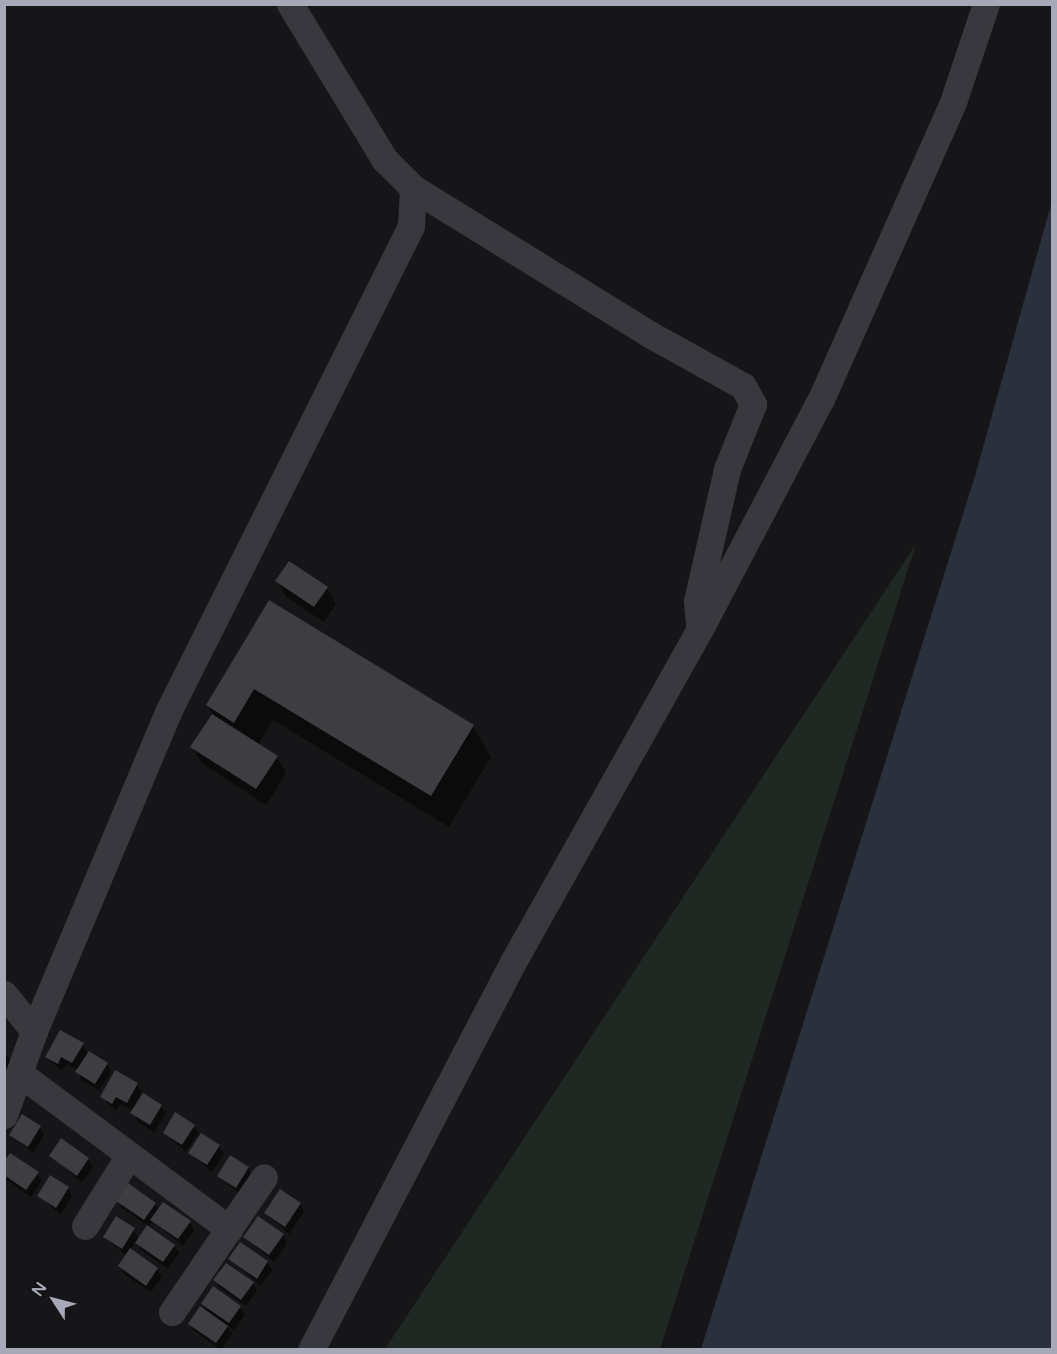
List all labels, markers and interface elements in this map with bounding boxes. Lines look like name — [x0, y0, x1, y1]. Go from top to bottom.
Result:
north arrow — [24, 1270, 84, 1330]
text: N — [28, 1278, 51, 1301]

